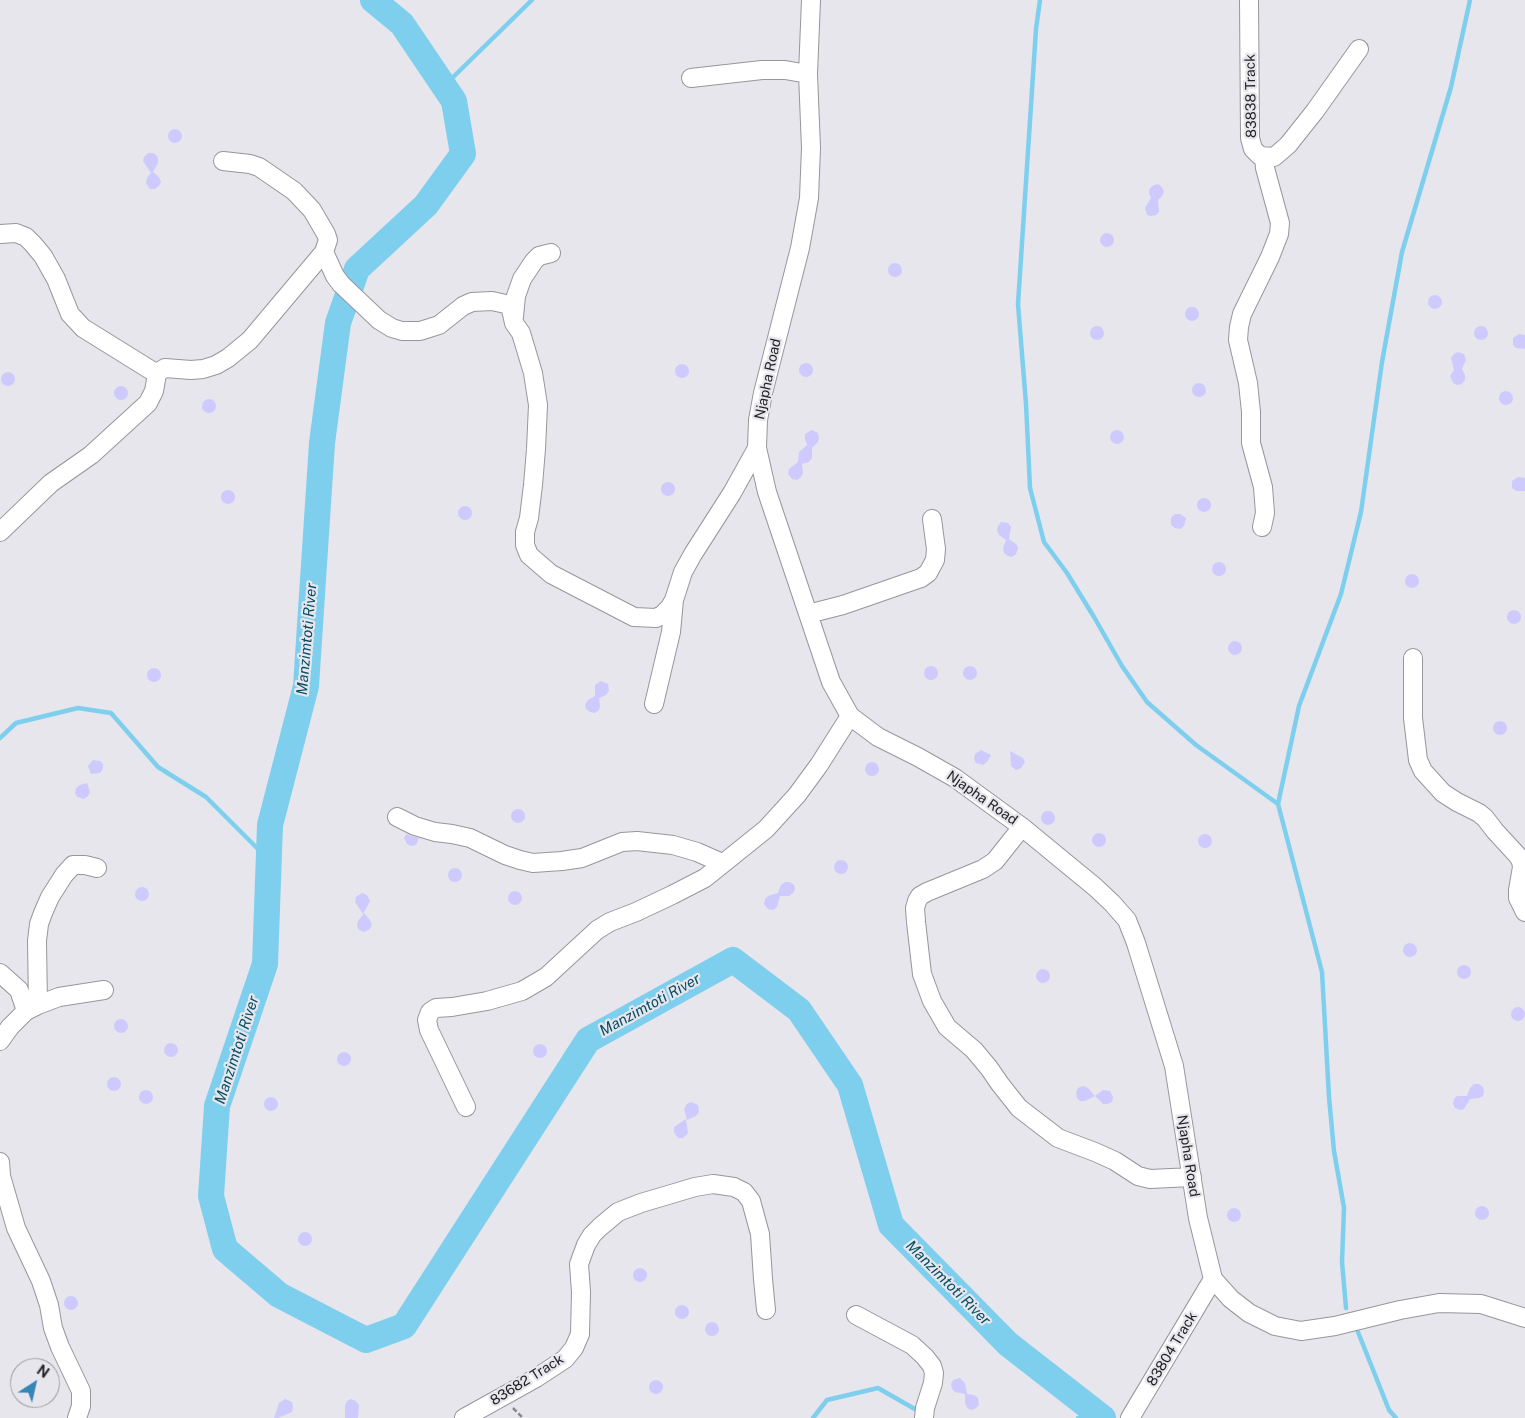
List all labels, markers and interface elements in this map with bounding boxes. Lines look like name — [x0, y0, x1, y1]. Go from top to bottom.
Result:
street label: 83838 Track — [1242, 54, 1260, 138]
street label: Njapha Road — [751, 337, 785, 421]
water label: Manzimtoti River — [293, 582, 321, 696]
street label: Njapha Road — [943, 767, 1021, 829]
water label: Manzimtoti River — [596, 970, 704, 1040]
water label: Manzimtoti River — [211, 994, 263, 1106]
street label: Njapha Road — [1173, 1114, 1203, 1198]
water label: Manzimtoti River — [902, 1237, 994, 1329]
street label: 83804 Track — [1143, 1309, 1201, 1389]
street label: 83682 Track — [487, 1351, 567, 1409]
north arrow — [10, 1358, 60, 1408]
text: N — [34, 1362, 52, 1381]

